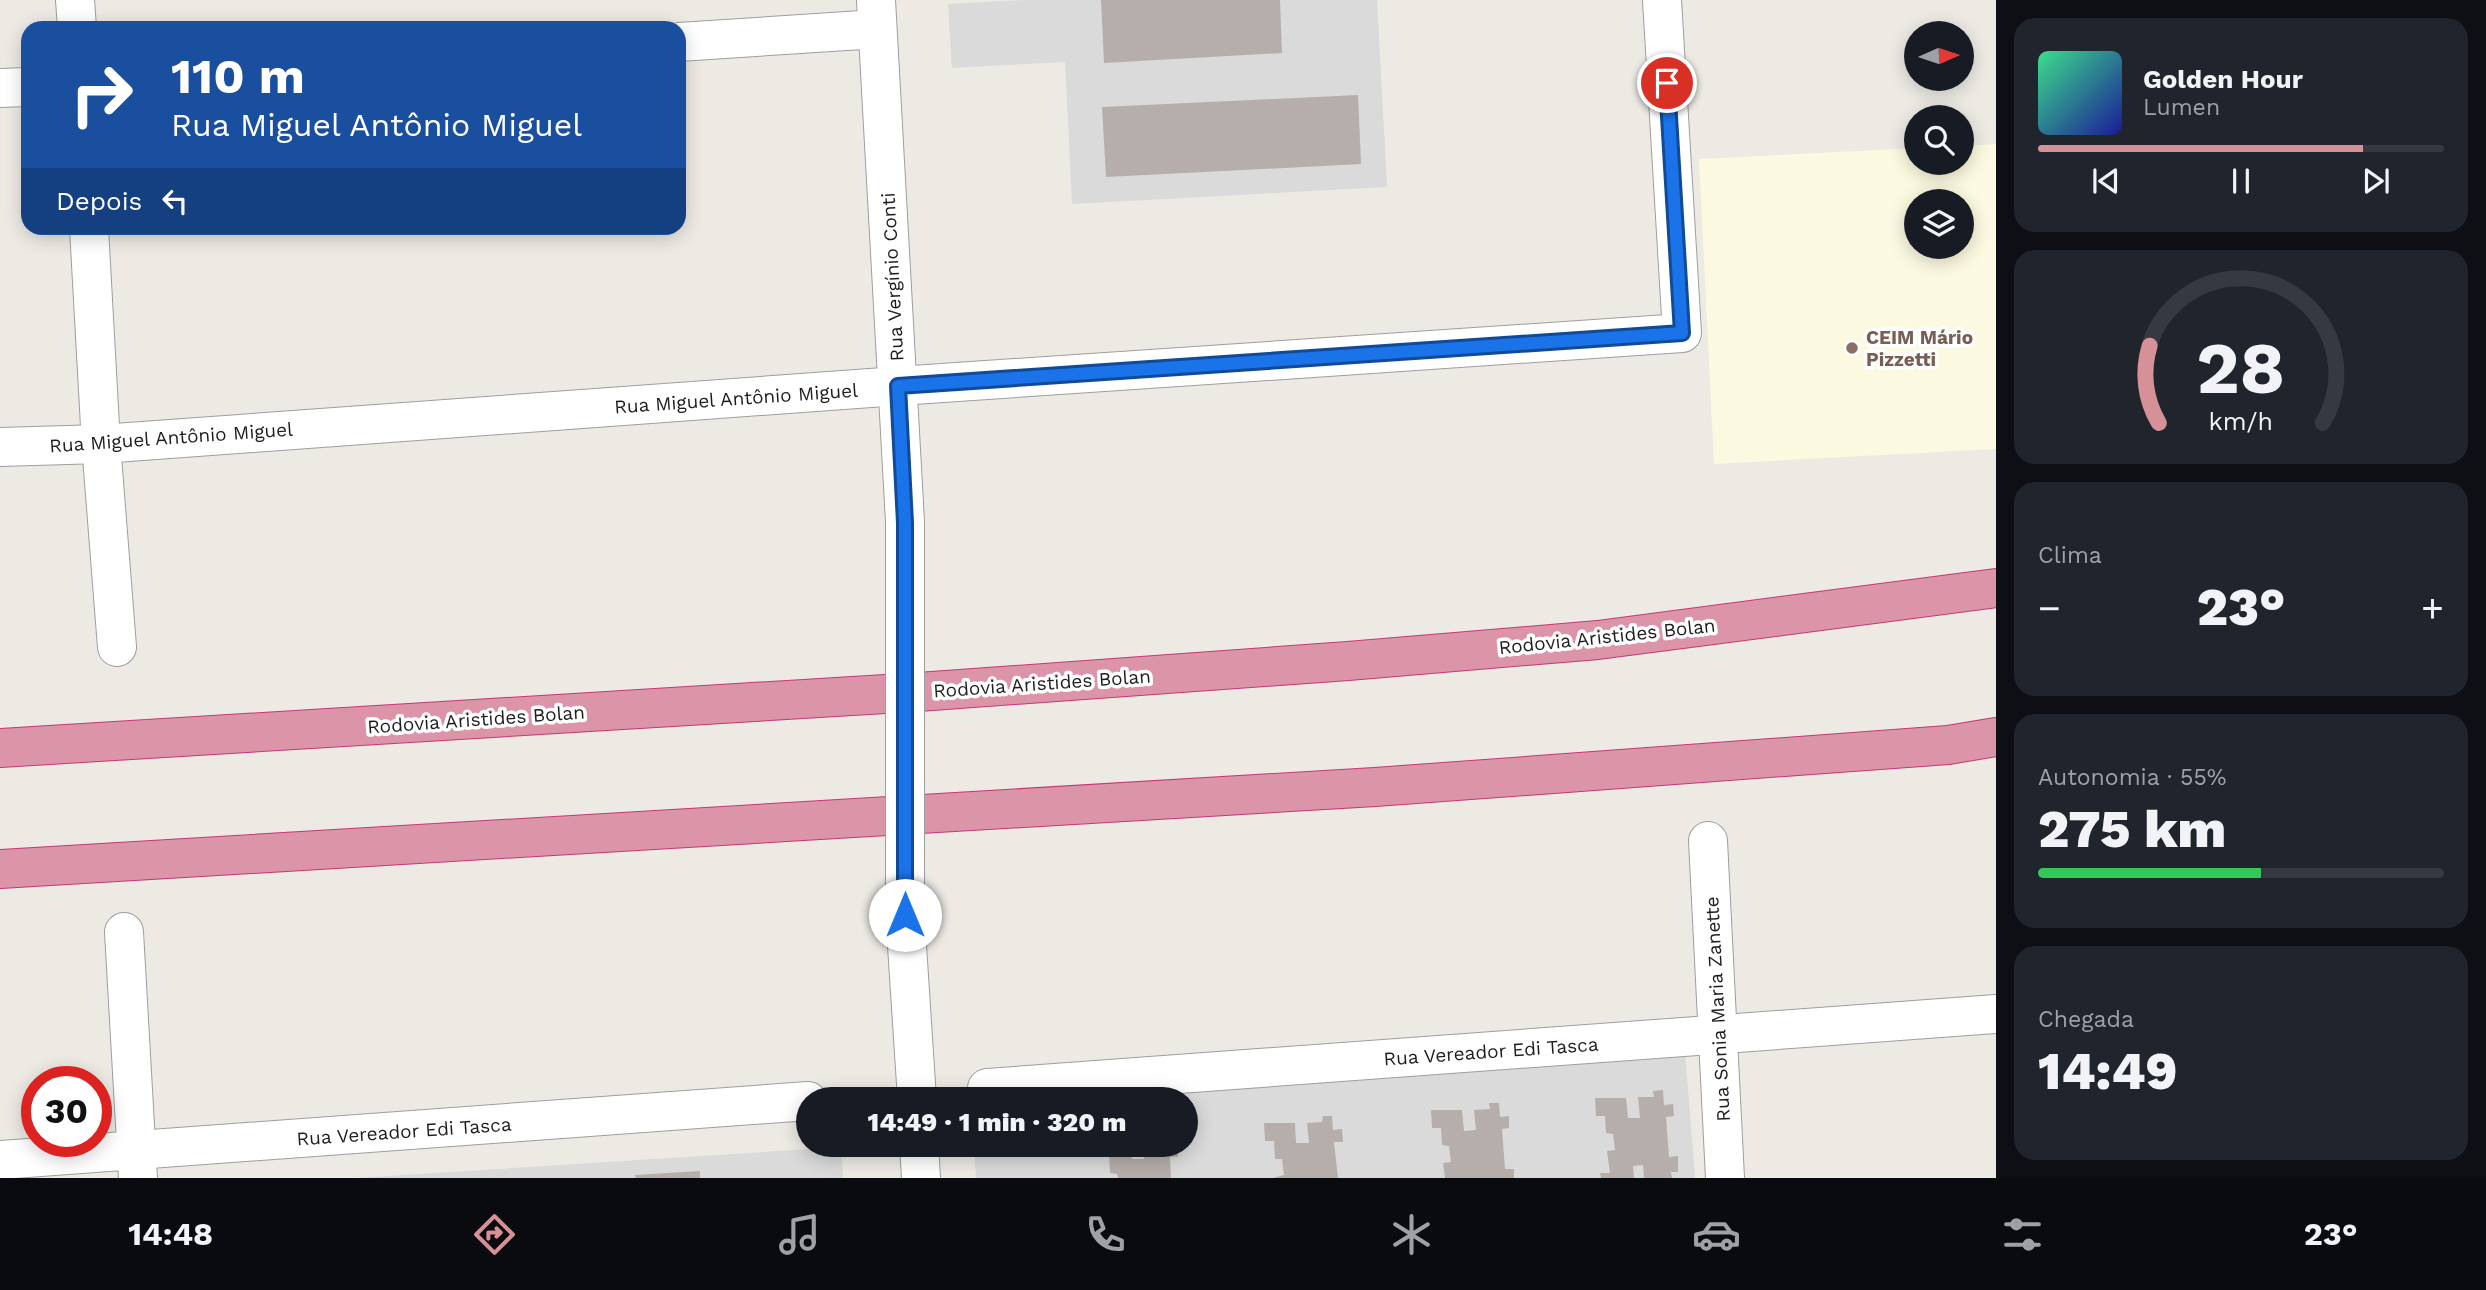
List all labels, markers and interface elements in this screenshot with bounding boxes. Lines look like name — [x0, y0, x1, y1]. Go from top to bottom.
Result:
north arrow — [1904, 21, 1974, 91]
map controls — [1904, 21, 1974, 259]
text: 110 m — [171, 47, 305, 105]
icon: right — [56, 49, 147, 140]
pin — [1637, 53, 1697, 113]
icon: arrive — [1648, 64, 1686, 102]
text: Golden Hour — [2143, 64, 2303, 94]
text: Lumen — [2143, 94, 2220, 121]
button: search — [1904, 105, 1974, 175]
text: Rua Miguel Antônio Miguel — [171, 106, 582, 144]
icon: previous — [2087, 162, 2125, 200]
icon: pause — [2222, 162, 2260, 200]
icon: next — [2357, 162, 2395, 200]
icon: left — [156, 182, 194, 220]
text: Depois — [56, 186, 142, 216]
button: layers — [1904, 189, 1974, 259]
street label: Rua Vergínio Conti — [877, 192, 908, 362]
text: 28 — [2196, 325, 2286, 411]
place label: CEIM Mário Pizzetti — [1866, 326, 1973, 371]
marker: CEIM Mário Pizzetti — [1844, 340, 1860, 356]
street label: Rua Miguel Antônio Miguel — [614, 379, 859, 418]
text: km/h — [2209, 407, 2273, 436]
street label: Rua Miguel Antônio Miguel — [49, 418, 294, 457]
text: Clima — [2038, 542, 2102, 569]
text: 23° — [2197, 577, 2285, 638]
text: − — [2038, 586, 2061, 630]
text: + — [2421, 586, 2444, 630]
street label: Rodovia Aristides Bolan — [1498, 614, 1717, 659]
street label: Rodovia Aristides Bolan — [933, 664, 1152, 703]
street label: Rodovia Aristides Bolan — [367, 700, 586, 739]
text: Autonomia · 55% — [2038, 764, 2227, 791]
text: 275 km — [2038, 799, 2226, 860]
position arrow — [868, 878, 942, 952]
street label: Rua Sonia Maria Zanette — [1700, 896, 1735, 1122]
text: Chegada — [2038, 1006, 2134, 1033]
street label: Rua Vereador Edi Tasca — [1383, 1032, 1600, 1070]
text: 14:49 — [2038, 1041, 2178, 1102]
speed limit sign: 30 — [21, 1066, 112, 1157]
text: 14:49 · 1 min · 320 m — [868, 1107, 1126, 1137]
street label: Rua Vereador Edi Tasca — [296, 1112, 513, 1150]
icon: directions — [470, 1210, 519, 1259]
icon: music — [775, 1210, 824, 1259]
icon: phone — [1081, 1210, 1130, 1259]
icon: climate — [1387, 1210, 1436, 1259]
icon: car — [1692, 1210, 1741, 1259]
icon: filters — [1998, 1210, 2047, 1259]
text: 14:48 — [128, 1215, 213, 1253]
text: 23° — [2304, 1215, 2358, 1253]

